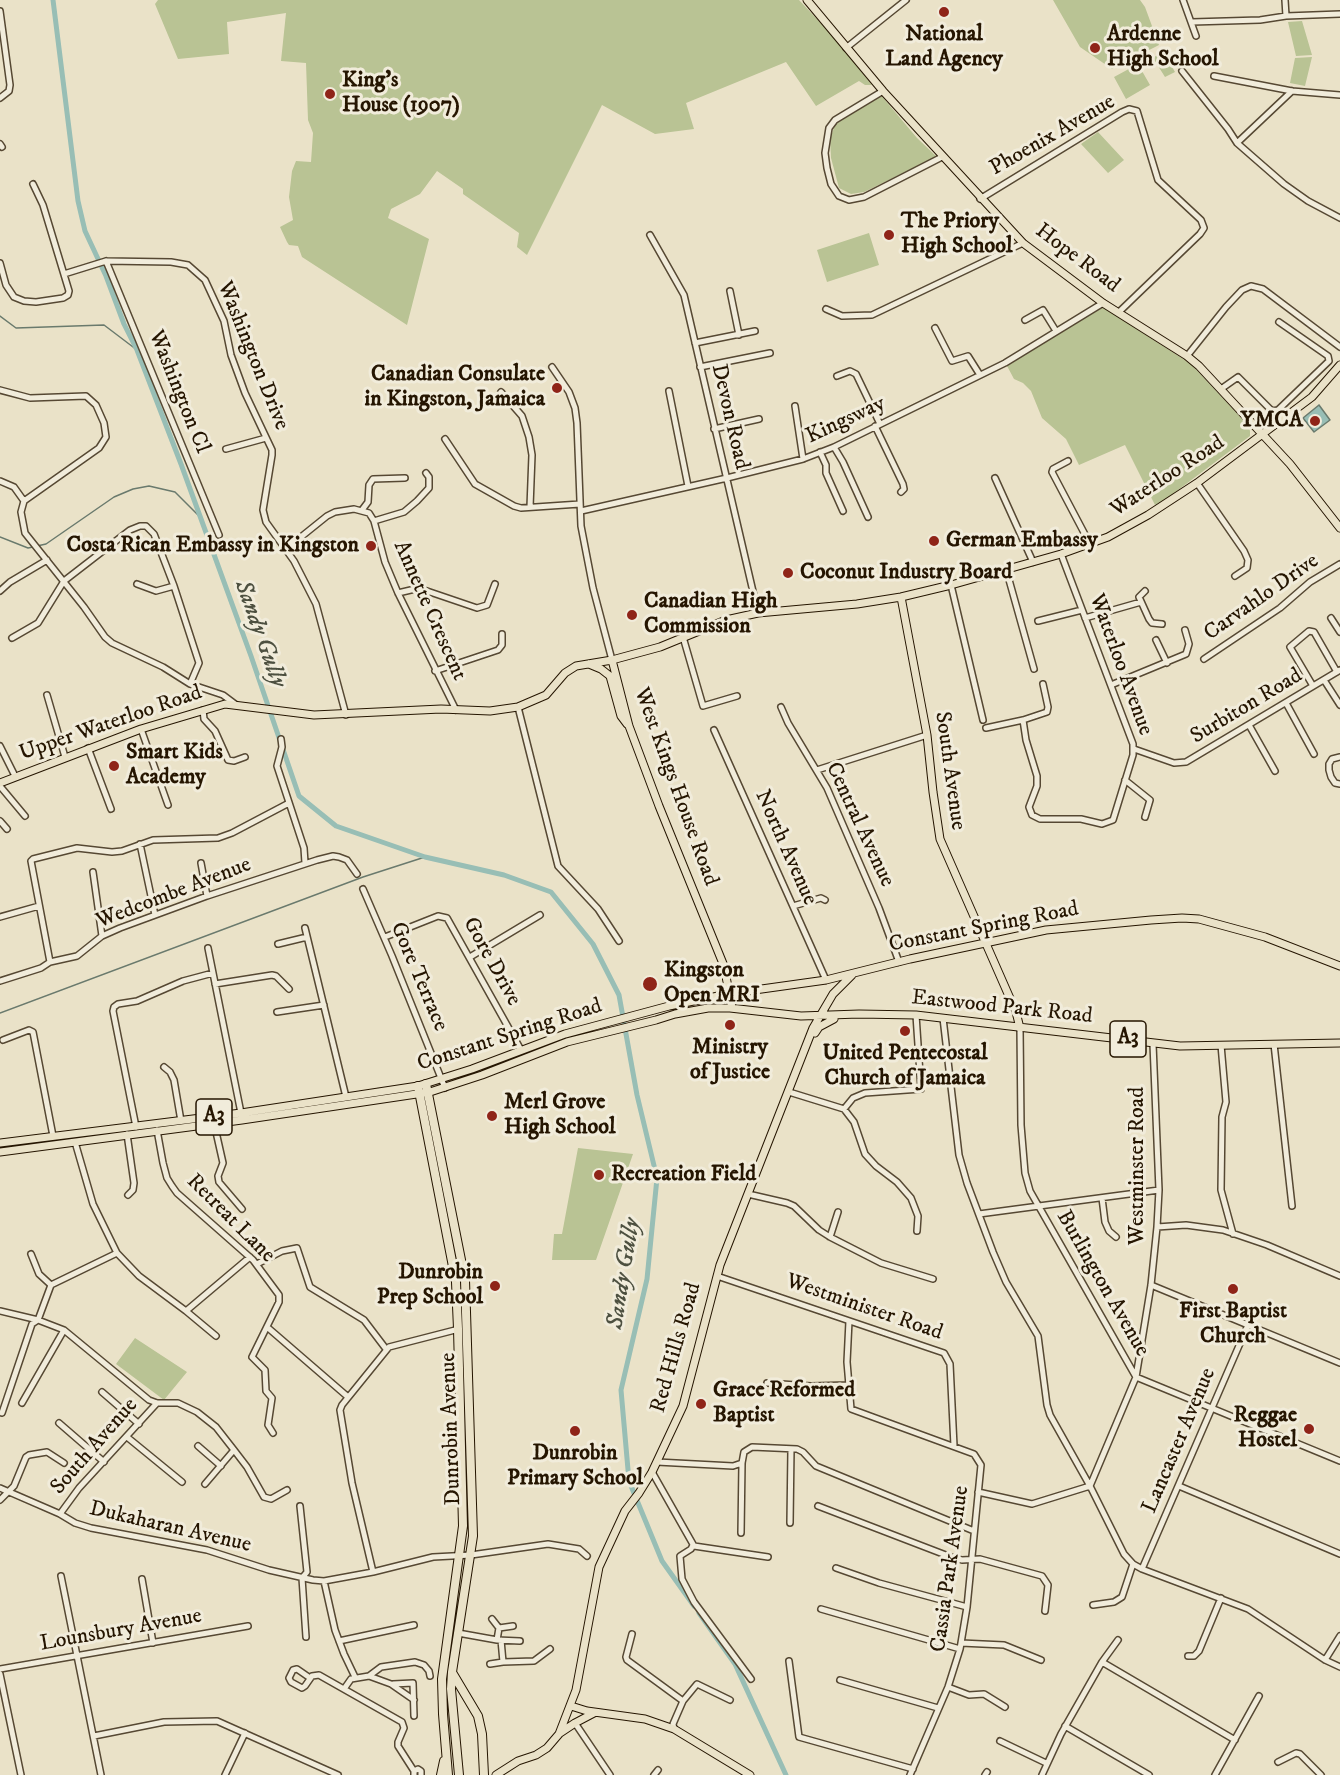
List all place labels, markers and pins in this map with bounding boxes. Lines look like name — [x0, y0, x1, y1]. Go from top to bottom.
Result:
marker: National Land Agency — [937, 5, 951, 19]
place label: National Land Agency — [885, 22, 1003, 74]
place label: Ardenne High School — [1107, 22, 1219, 74]
marker: Ardenne High School — [1088, 41, 1102, 55]
place label: King's House (1907) — [342, 68, 460, 119]
marker: King's House (1907) — [323, 87, 337, 101]
place label: The Priory High School — [901, 209, 1013, 260]
marker: The Priory High School — [882, 228, 896, 242]
place label: Canadian Consulate in Kingston, Jamaica — [365, 362, 545, 414]
marker: Canadian Consulate in Kingston, Jamaica — [550, 381, 564, 395]
place label: YMCA — [1241, 408, 1303, 434]
marker: YMCA — [1308, 414, 1322, 428]
place label: German Embassy — [946, 528, 1098, 554]
place label: Costa Rican Embassy in Kingston — [67, 533, 359, 559]
marker: German Embassy — [927, 534, 941, 548]
marker: Costa Rican Embassy in Kingston — [364, 539, 378, 553]
place label: Coconut Industry Board — [800, 560, 1012, 586]
marker: Coconut Industry Board — [781, 566, 795, 580]
place label: Canadian High Commission — [644, 589, 777, 640]
marker: Canadian High Commission — [625, 608, 639, 622]
place label: Smart Kids Academy — [126, 740, 223, 792]
marker: Smart Kids Academy — [107, 759, 121, 773]
place label: Kingston Open MRI — [664, 958, 760, 1010]
marker: Kingston Open MRI — [641, 975, 659, 993]
marker: Ministry of Justice — [723, 1018, 737, 1032]
marker: United Pentecostal Church of Jamaica — [898, 1024, 912, 1038]
place label: Ministry of Justice — [690, 1035, 770, 1086]
place label: United Pentecostal Church of Jamaica — [822, 1041, 988, 1092]
place label: Merl Grove High School — [504, 1090, 616, 1142]
marker: Merl Grove High School — [485, 1109, 499, 1123]
place label: Recreation Field — [611, 1162, 756, 1188]
marker: Recreation Field — [592, 1168, 606, 1182]
place label: Dunrobin Prep School — [377, 1260, 483, 1312]
marker: Dunrobin Prep School — [488, 1279, 502, 1293]
marker: First Baptist Church — [1226, 1282, 1240, 1296]
place label: First Baptist Church — [1179, 1299, 1287, 1350]
place label: Grace Reformed Baptist — [713, 1378, 855, 1430]
marker: Grace Reformed Baptist — [694, 1397, 708, 1411]
place label: Reggae Hostel — [1233, 1403, 1297, 1454]
marker: Reggae Hostel — [1302, 1422, 1316, 1436]
marker: Dunrobin Primary School — [568, 1424, 582, 1438]
place label: Dunrobin Primary School — [507, 1441, 643, 1492]

